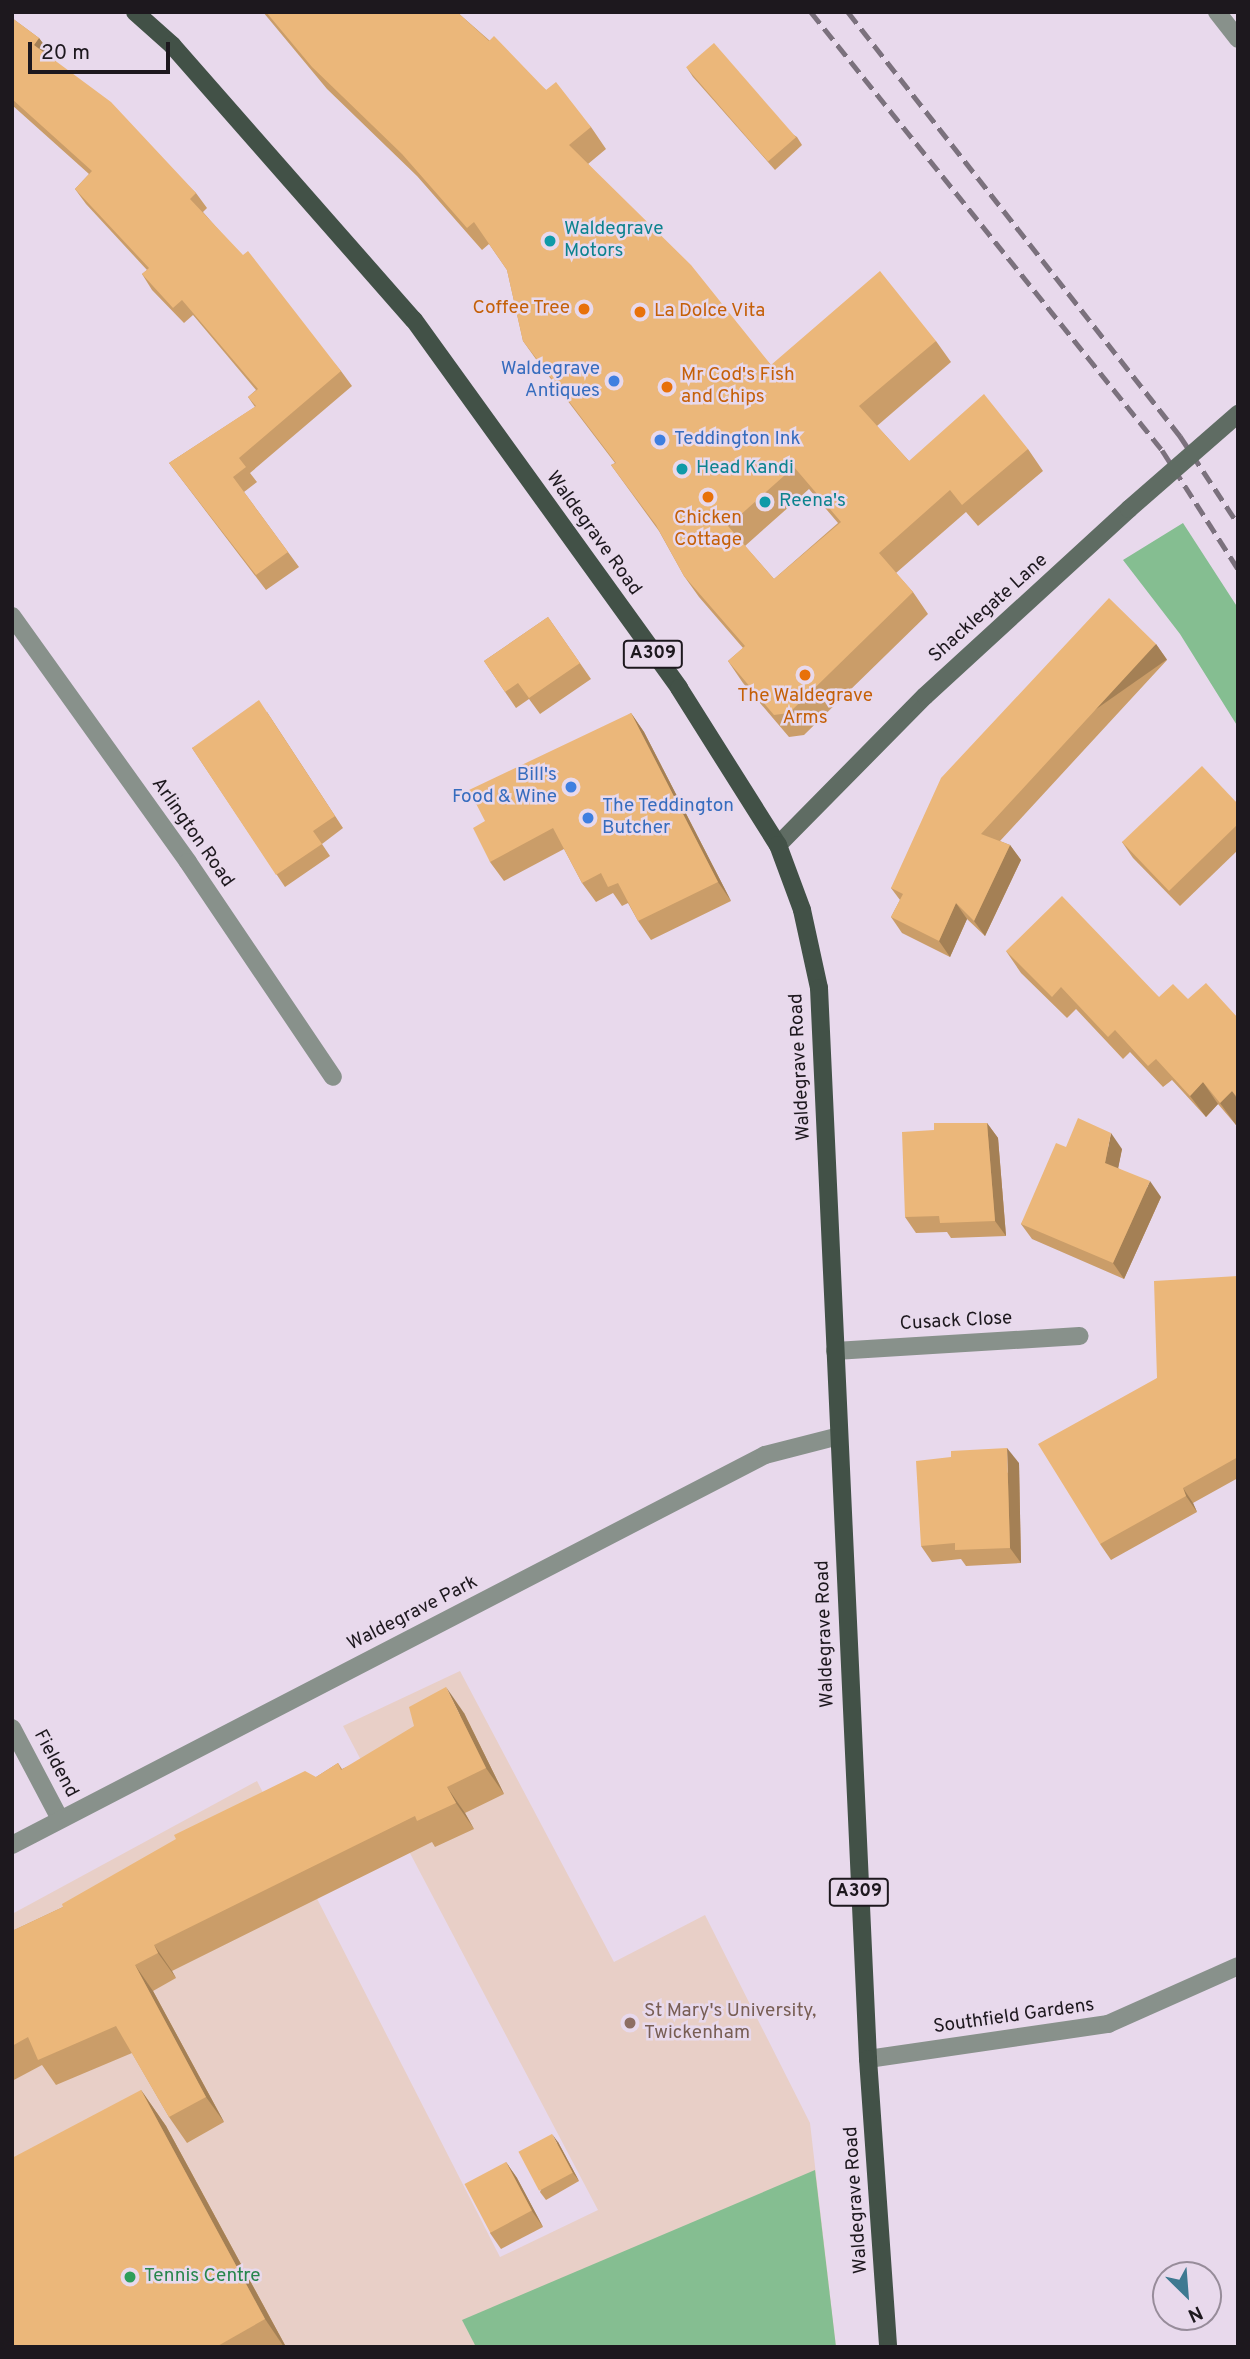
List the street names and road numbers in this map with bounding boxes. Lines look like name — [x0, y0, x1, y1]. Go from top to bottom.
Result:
street label: Waldegrave Road — [540, 468, 646, 600]
street label: Shacklegate Lane — [925, 550, 1053, 668]
road number: A309 — [622, 640, 684, 668]
street label: Arlington Road — [146, 774, 238, 892]
street label: Waldegrave Road — [786, 993, 816, 1141]
street label: Cusack Close — [899, 1308, 1013, 1336]
street label: Waldegrave Road — [812, 1560, 840, 1708]
street label: Waldegrave Park — [344, 1571, 482, 1657]
street label: Fieldend — [28, 1726, 82, 1802]
road number: A309 — [828, 1878, 890, 1906]
street label: Southfield Gardens — [932, 1994, 1096, 2040]
street label: Waldegrave Road — [840, 2125, 874, 2275]

